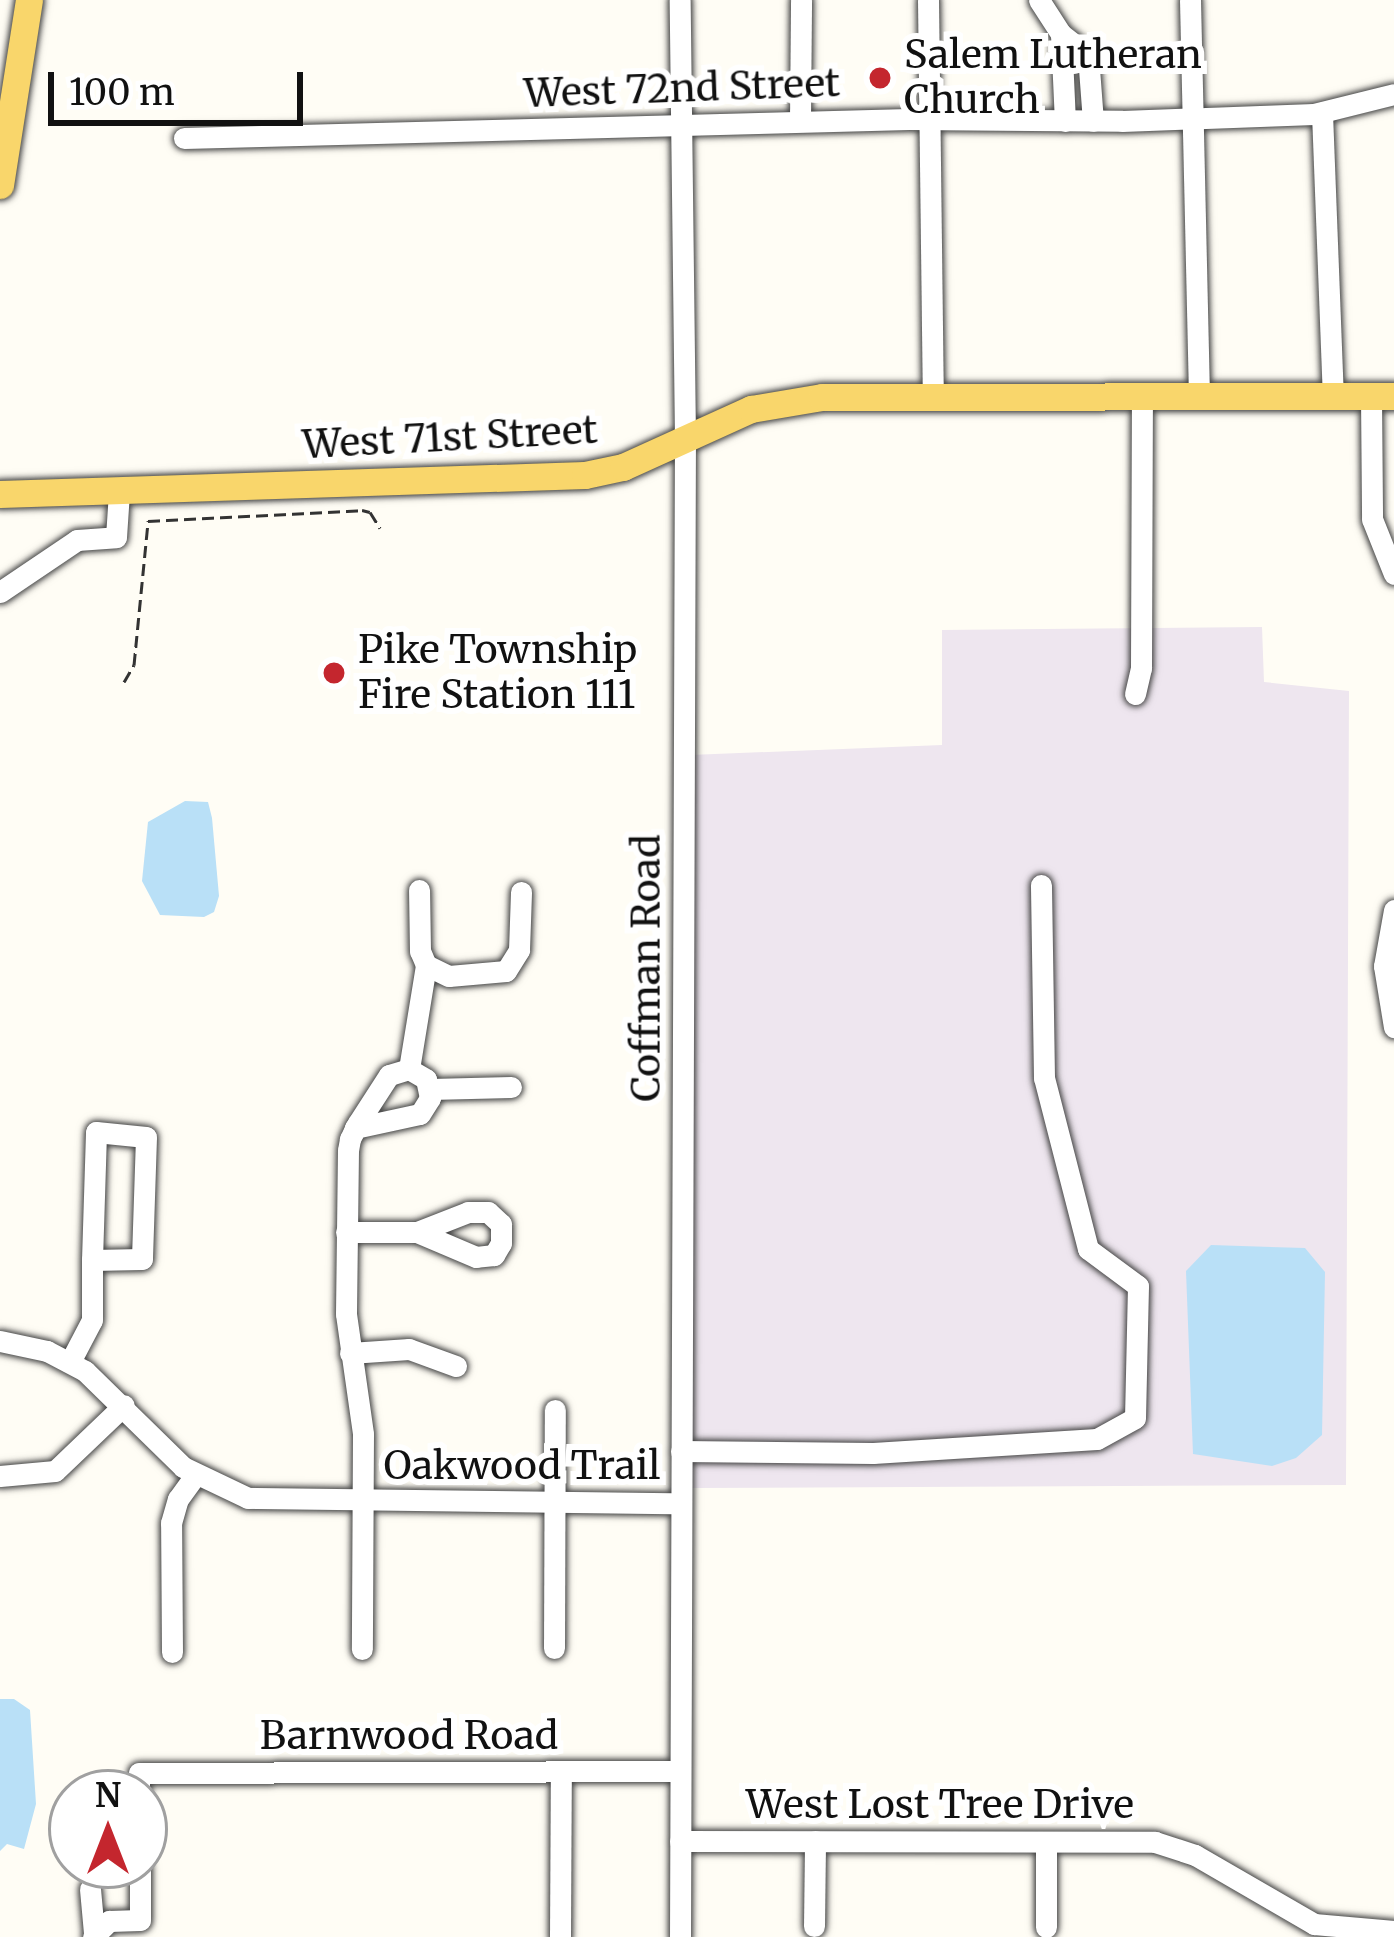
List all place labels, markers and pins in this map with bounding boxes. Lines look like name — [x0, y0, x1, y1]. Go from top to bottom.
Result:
place label: Salem Lutheran Church — [904, 33, 1202, 124]
marker: Salem Lutheran Church — [867, 65, 893, 91]
place label: Pike Township Fire Station 111 — [358, 628, 637, 719]
marker: Pike Township Fire Station 111 — [321, 660, 347, 686]

